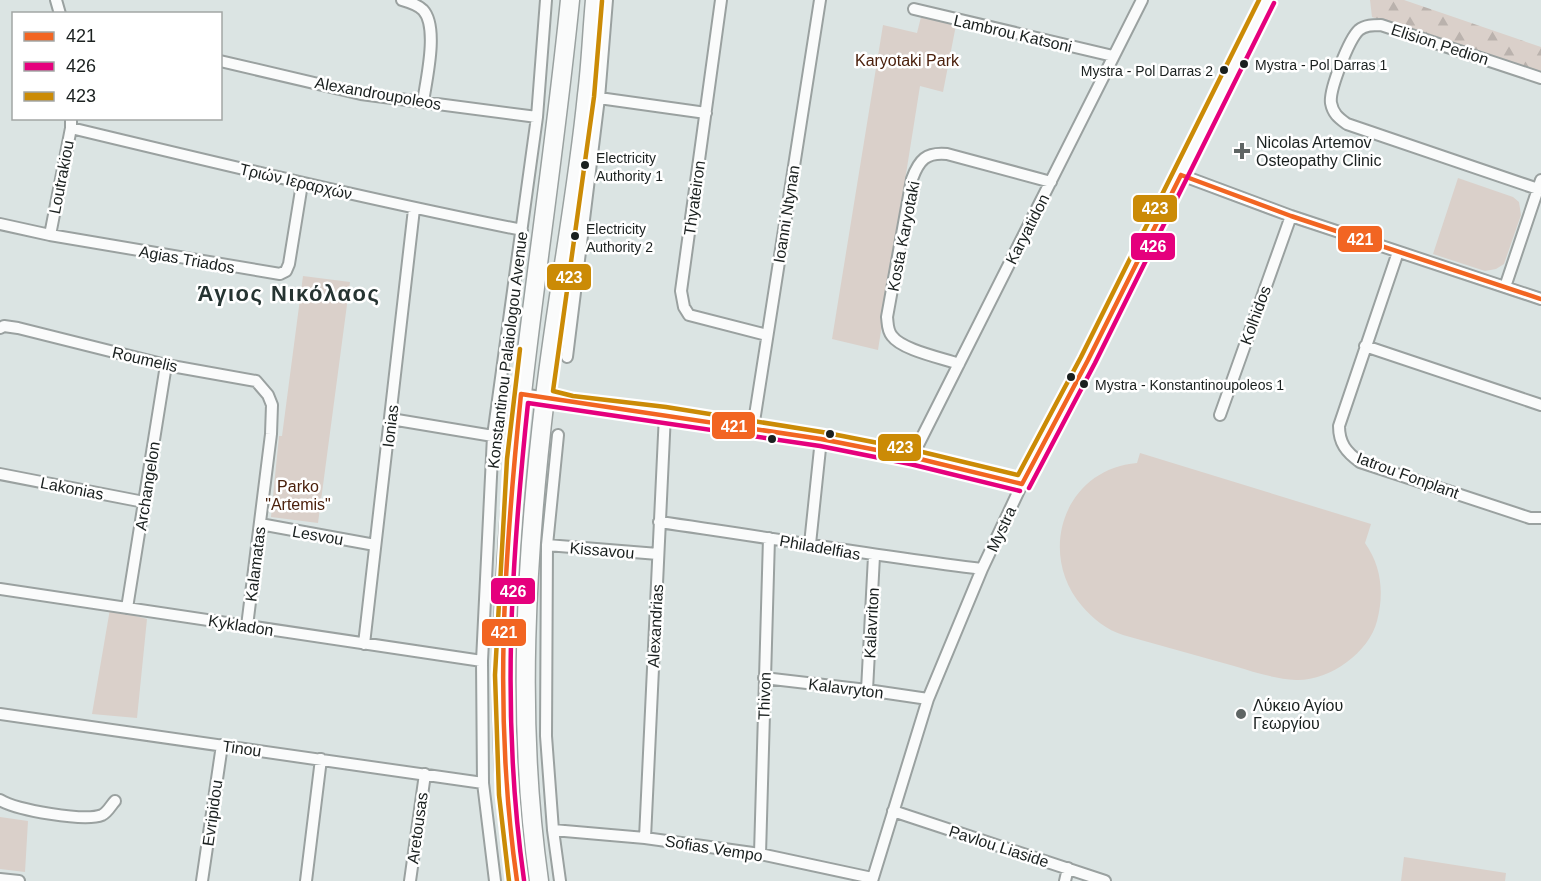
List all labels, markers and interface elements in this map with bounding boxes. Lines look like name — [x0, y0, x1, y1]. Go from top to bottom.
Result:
legend — [12, 12, 222, 120]
street label: Lambrou Katsoni — [952, 12, 1074, 55]
street label: Elision Pedion — [1389, 21, 1491, 68]
text: 421 — [66, 26, 96, 46]
park label: Karyotaki Park — [855, 52, 960, 69]
text: 426 — [66, 56, 96, 76]
place label: Mystra - Pol Darras 1 — [1255, 57, 1387, 73]
marker: Mystra - Pol Darras 1 — [1238, 58, 1250, 70]
place label: Mystra - Pol Darras 2 — [1081, 63, 1213, 79]
marker: Mystra - Pol Darras 2 — [1218, 64, 1230, 76]
street label: Alexandroupoleos — [313, 74, 442, 113]
text: 423 — [66, 86, 96, 106]
place label: Nicolas Artemov Osteopathy Clinic — [1256, 134, 1381, 169]
street label: Loutrakiou — [46, 139, 77, 215]
marker: Nicolas Artemov Osteopathy Clinic — [1233, 142, 1251, 160]
place label: Electricity Authority 1 — [596, 150, 663, 184]
marker: Electricity Authority 1 — [579, 159, 591, 171]
street label: Thyateiron — [681, 159, 708, 237]
street label: Τριών Ιεραρχών — [238, 160, 354, 203]
street label: Ioanni Ntynan — [770, 164, 803, 264]
street label: Kosta Karyotaki — [884, 179, 923, 293]
street label: Karyatidon — [1003, 191, 1052, 267]
line badge: 423 — [1132, 194, 1178, 223]
text: 423 — [1142, 200, 1168, 217]
place label: Electricity Authority 2 — [586, 221, 653, 255]
line badge: 421 — [1337, 225, 1383, 253]
street label: Konstantinou Palaiologou Avenue — [484, 230, 531, 470]
marker: Electricity Authority 2 — [569, 230, 581, 242]
text: 421 — [1347, 231, 1373, 248]
line badge: 426 — [1130, 232, 1176, 261]
text: 426 — [1140, 238, 1166, 255]
street label: Agias Triados — [138, 243, 236, 276]
line badge: 423 — [546, 263, 592, 291]
text: 423 — [556, 269, 582, 286]
district label: Άγιος Νικόλαος — [198, 281, 380, 306]
street label: Kolhidos — [1237, 283, 1274, 347]
street label: Roumelis — [110, 344, 179, 375]
unlabelled marker — [1065, 371, 1077, 383]
place label: Mystra - Konstantinoupoleos 1 — [1095, 377, 1284, 393]
marker: Mystra - Konstantinoupoleos 1 — [1078, 378, 1090, 390]
street label: Ionias — [379, 404, 402, 448]
line badge: 421 — [711, 411, 756, 440]
text: 421 — [721, 418, 747, 435]
unlabelled marker — [824, 428, 836, 440]
unlabelled marker — [766, 433, 778, 445]
line badge: 423 — [877, 433, 922, 462]
text: 423 — [887, 439, 913, 456]
street label: Archangelon — [132, 440, 163, 532]
street label: Iatrou Fonplant — [1354, 449, 1462, 502]
street label: Lakonias — [39, 474, 105, 503]
park label: Parko "Artemis" — [265, 478, 331, 513]
street label: Mystra — [984, 504, 1019, 555]
street label: Lesvou — [291, 523, 345, 548]
street label: Kalamatas — [242, 526, 269, 603]
street label: Philadelfias — [778, 532, 862, 563]
street label: Kissavou — [569, 539, 635, 562]
line badge: 426 — [490, 577, 536, 605]
text: 426 — [500, 583, 526, 600]
street label: Alexandrias — [645, 584, 666, 668]
street label: Kalavriton — [861, 587, 882, 659]
street label: Kykladon — [207, 612, 275, 639]
line badge: 421 — [481, 618, 527, 647]
text: 421 — [491, 624, 517, 641]
street label: Thivon — [755, 672, 774, 720]
street label: Kalavryton — [807, 675, 884, 702]
place label: Λύκειο Αγίου Γεωργίου — [1253, 697, 1343, 732]
marker: Λύκειο Αγίου Γεωργίου — [1234, 707, 1248, 721]
street label: Tinou — [221, 737, 263, 760]
street label: Evripidou — [199, 779, 226, 847]
street label: Aretousas — [404, 791, 431, 865]
street label: Pavlou Liaside — [947, 822, 1051, 871]
street label: Sofias Vempo — [664, 832, 764, 865]

